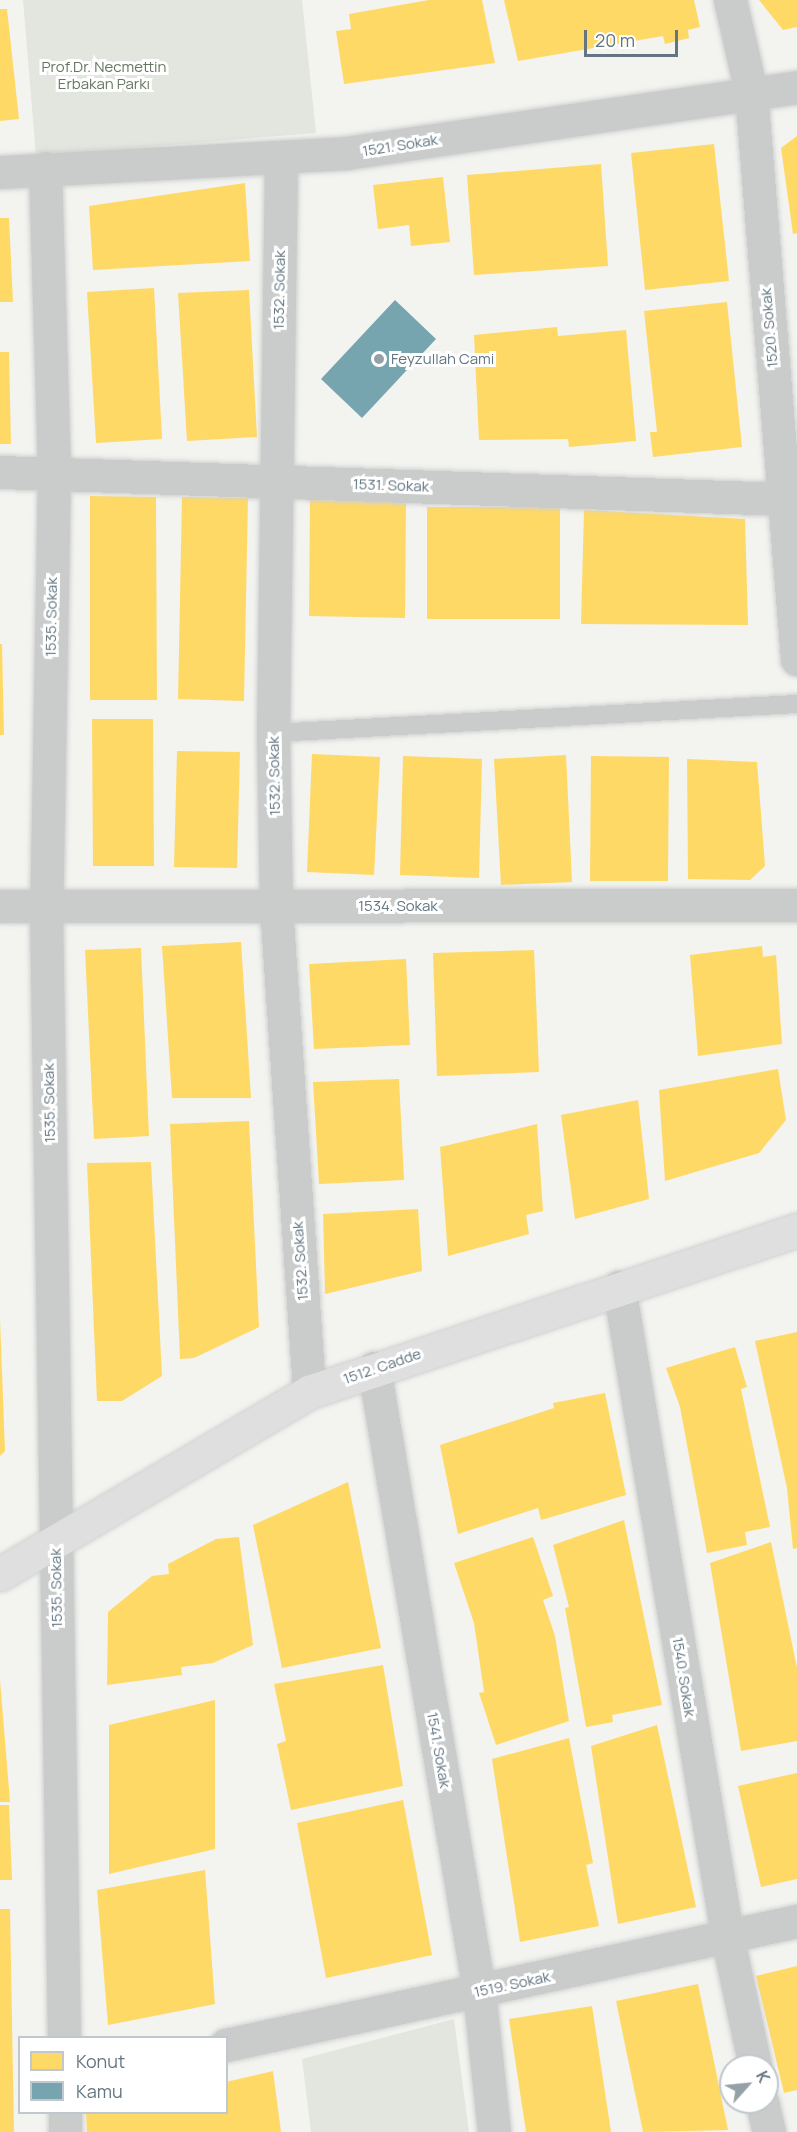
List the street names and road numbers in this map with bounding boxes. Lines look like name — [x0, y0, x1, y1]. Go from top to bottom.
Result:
street label: 1521. Sokak — [361, 130, 439, 160]
street label: 1532. Sokak — [269, 250, 289, 330]
street label: 1520. Sokak — [757, 287, 781, 369]
street label: 1531. Sokak — [353, 475, 429, 495]
street label: 1535. Sokak — [41, 577, 61, 657]
street label: 1532. Sokak — [264, 736, 284, 816]
street label: 1534. Sokak — [358, 897, 438, 915]
street label: 1535. Sokak — [39, 1063, 59, 1143]
street label: 1532. Sokak — [288, 1221, 312, 1301]
street label: 1512. Cadde — [341, 1344, 423, 1388]
street label: 1535. Sokak — [46, 1548, 66, 1628]
street label: 1540. Sokak — [669, 1636, 699, 1718]
street label: 1541. Sokak — [423, 1711, 455, 1789]
street label: 1519. Sokak — [472, 1967, 552, 2001]

